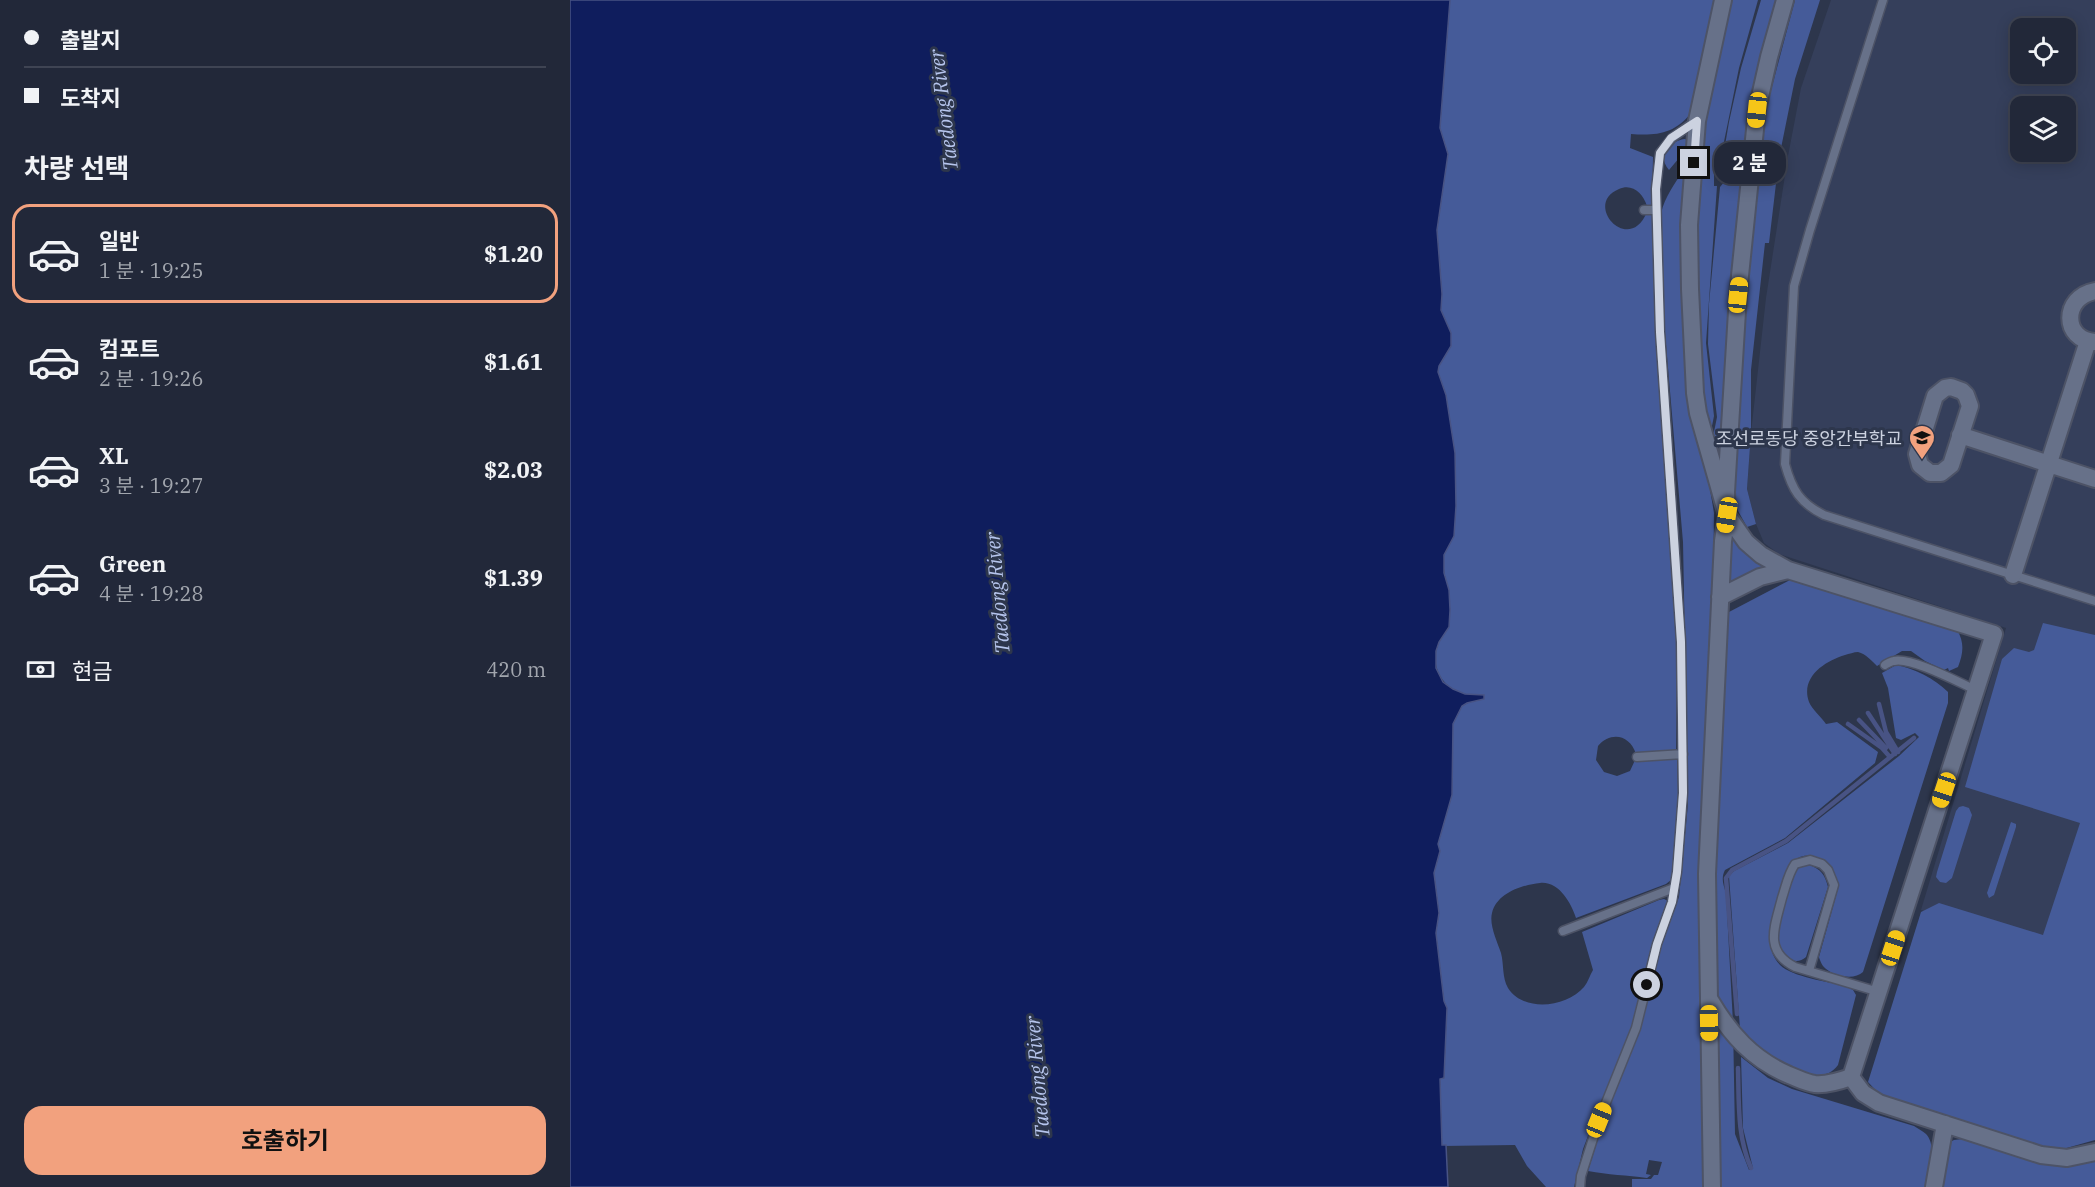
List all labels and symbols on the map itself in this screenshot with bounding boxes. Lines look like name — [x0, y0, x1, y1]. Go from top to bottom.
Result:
water label: Taedong River — [922, 46, 964, 172]
car — [1746, 91, 1768, 129]
callout: 2 분 — [1715, 142, 1787, 184]
route end — [1680, 149, 1707, 176]
car — [1727, 276, 1749, 314]
school or university icon: 조선로동당 중앙간부학교 — [1907, 423, 1937, 461]
place label: 조선로동당 중앙간부학교 — [1716, 427, 1902, 450]
car — [1715, 496, 1739, 534]
water label: Taedong River — [978, 530, 1016, 655]
car — [1930, 770, 1958, 810]
car — [1879, 928, 1907, 968]
route start — [1633, 971, 1660, 998]
car — [1700, 1005, 1718, 1041]
water label: Taedong River — [1018, 1014, 1056, 1139]
car — [1584, 1100, 1614, 1140]

